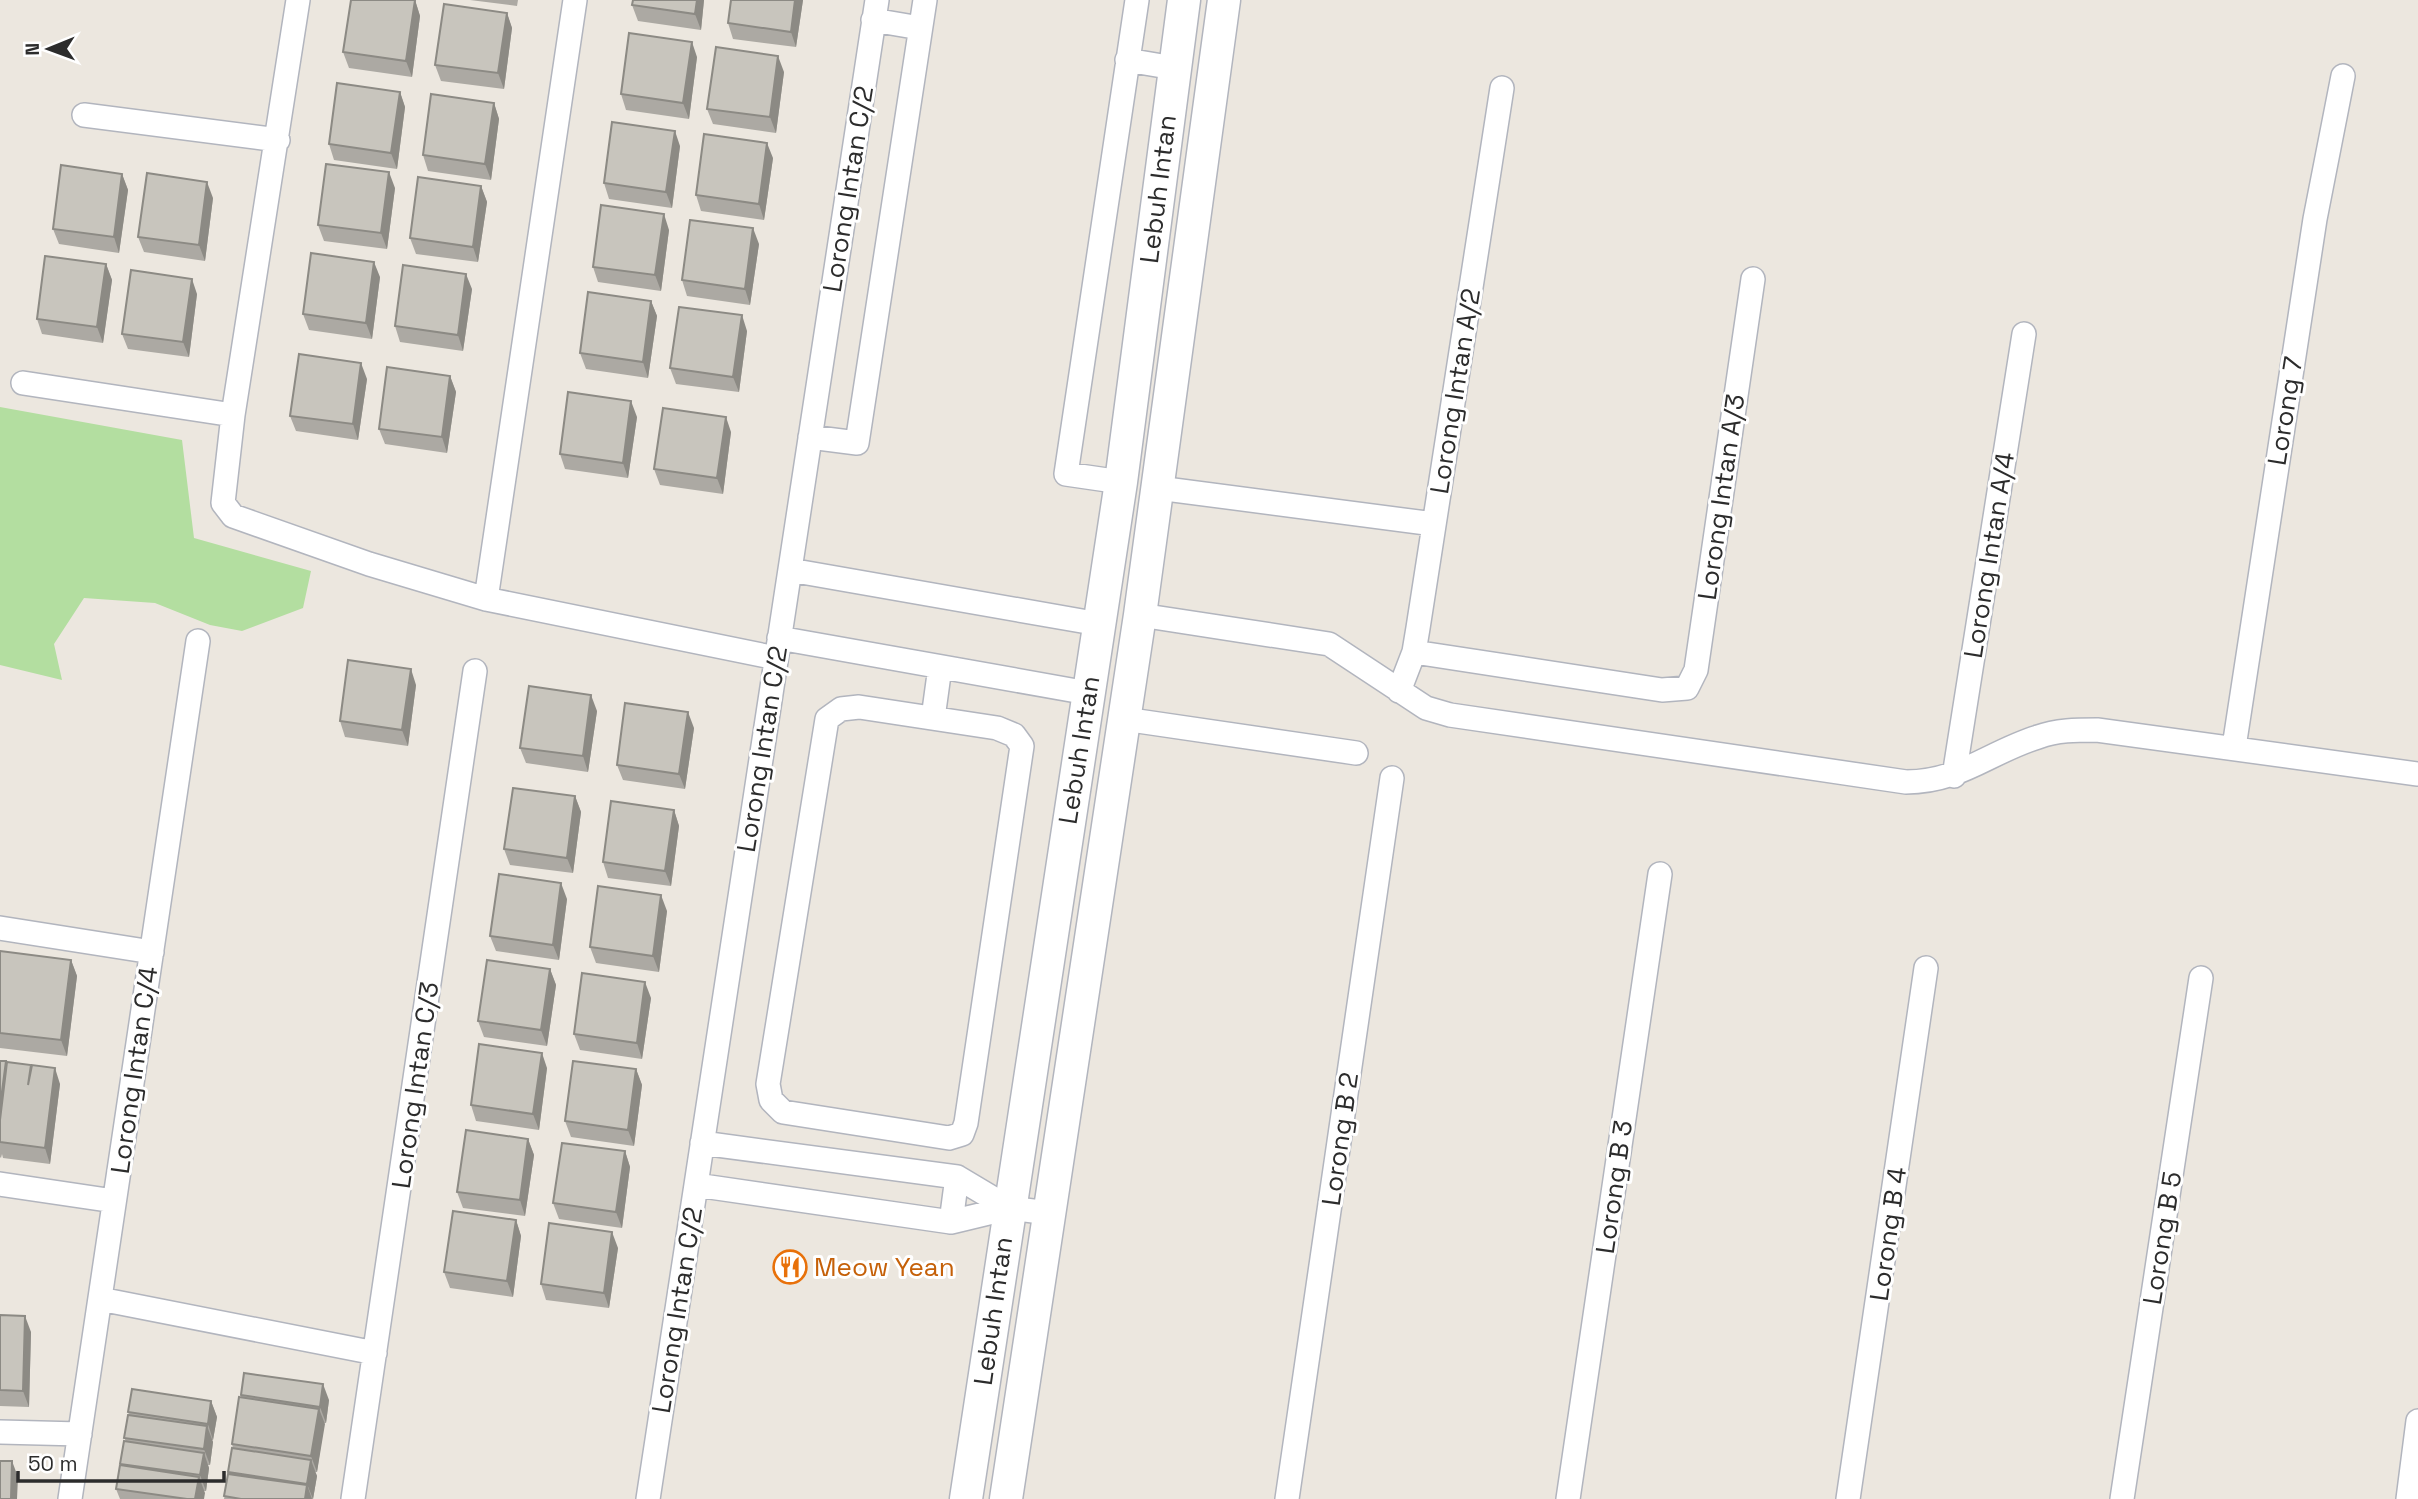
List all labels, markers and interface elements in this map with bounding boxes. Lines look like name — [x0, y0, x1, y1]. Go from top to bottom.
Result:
north arrow — [14, 14, 84, 84]
text: N — [20, 43, 45, 56]
street label: Lorong Intan C/2 — [815, 83, 881, 295]
street label: Lebuh Intan — [1132, 113, 1184, 265]
street label: Lorong Intan A/2 — [1422, 286, 1488, 496]
street label: Lorong 7 — [2260, 354, 2310, 468]
street label: Lorong Intan A/3 — [1690, 392, 1752, 602]
street label: Lorong Intan A/4 — [1956, 450, 2022, 660]
street label: Lorong Intan C/2 — [729, 643, 795, 855]
street label: Lebuh Intan — [1051, 674, 1107, 826]
street label: Lorong Intan C/4 — [103, 964, 165, 1176]
street label: Lorong Intan C/3 — [384, 980, 446, 1190]
street label: Lorong B 2 — [1314, 1070, 1366, 1208]
street label: Lorong B 3 — [1588, 1118, 1640, 1256]
street label: Lorong B 4 — [1862, 1165, 1914, 1303]
street label: Lorong B 5 — [2135, 1169, 2189, 1307]
street label: Lorong Intan C/2 — [644, 1204, 710, 1416]
street label: Lebuh Intan — [966, 1235, 1020, 1387]
restaurant icon: Meow Yean — [771, 1248, 809, 1286]
place label: Meow Yean — [814, 1250, 955, 1284]
scale bar — [18, 1440, 224, 1484]
text: 50 m — [28, 1450, 78, 1477]

